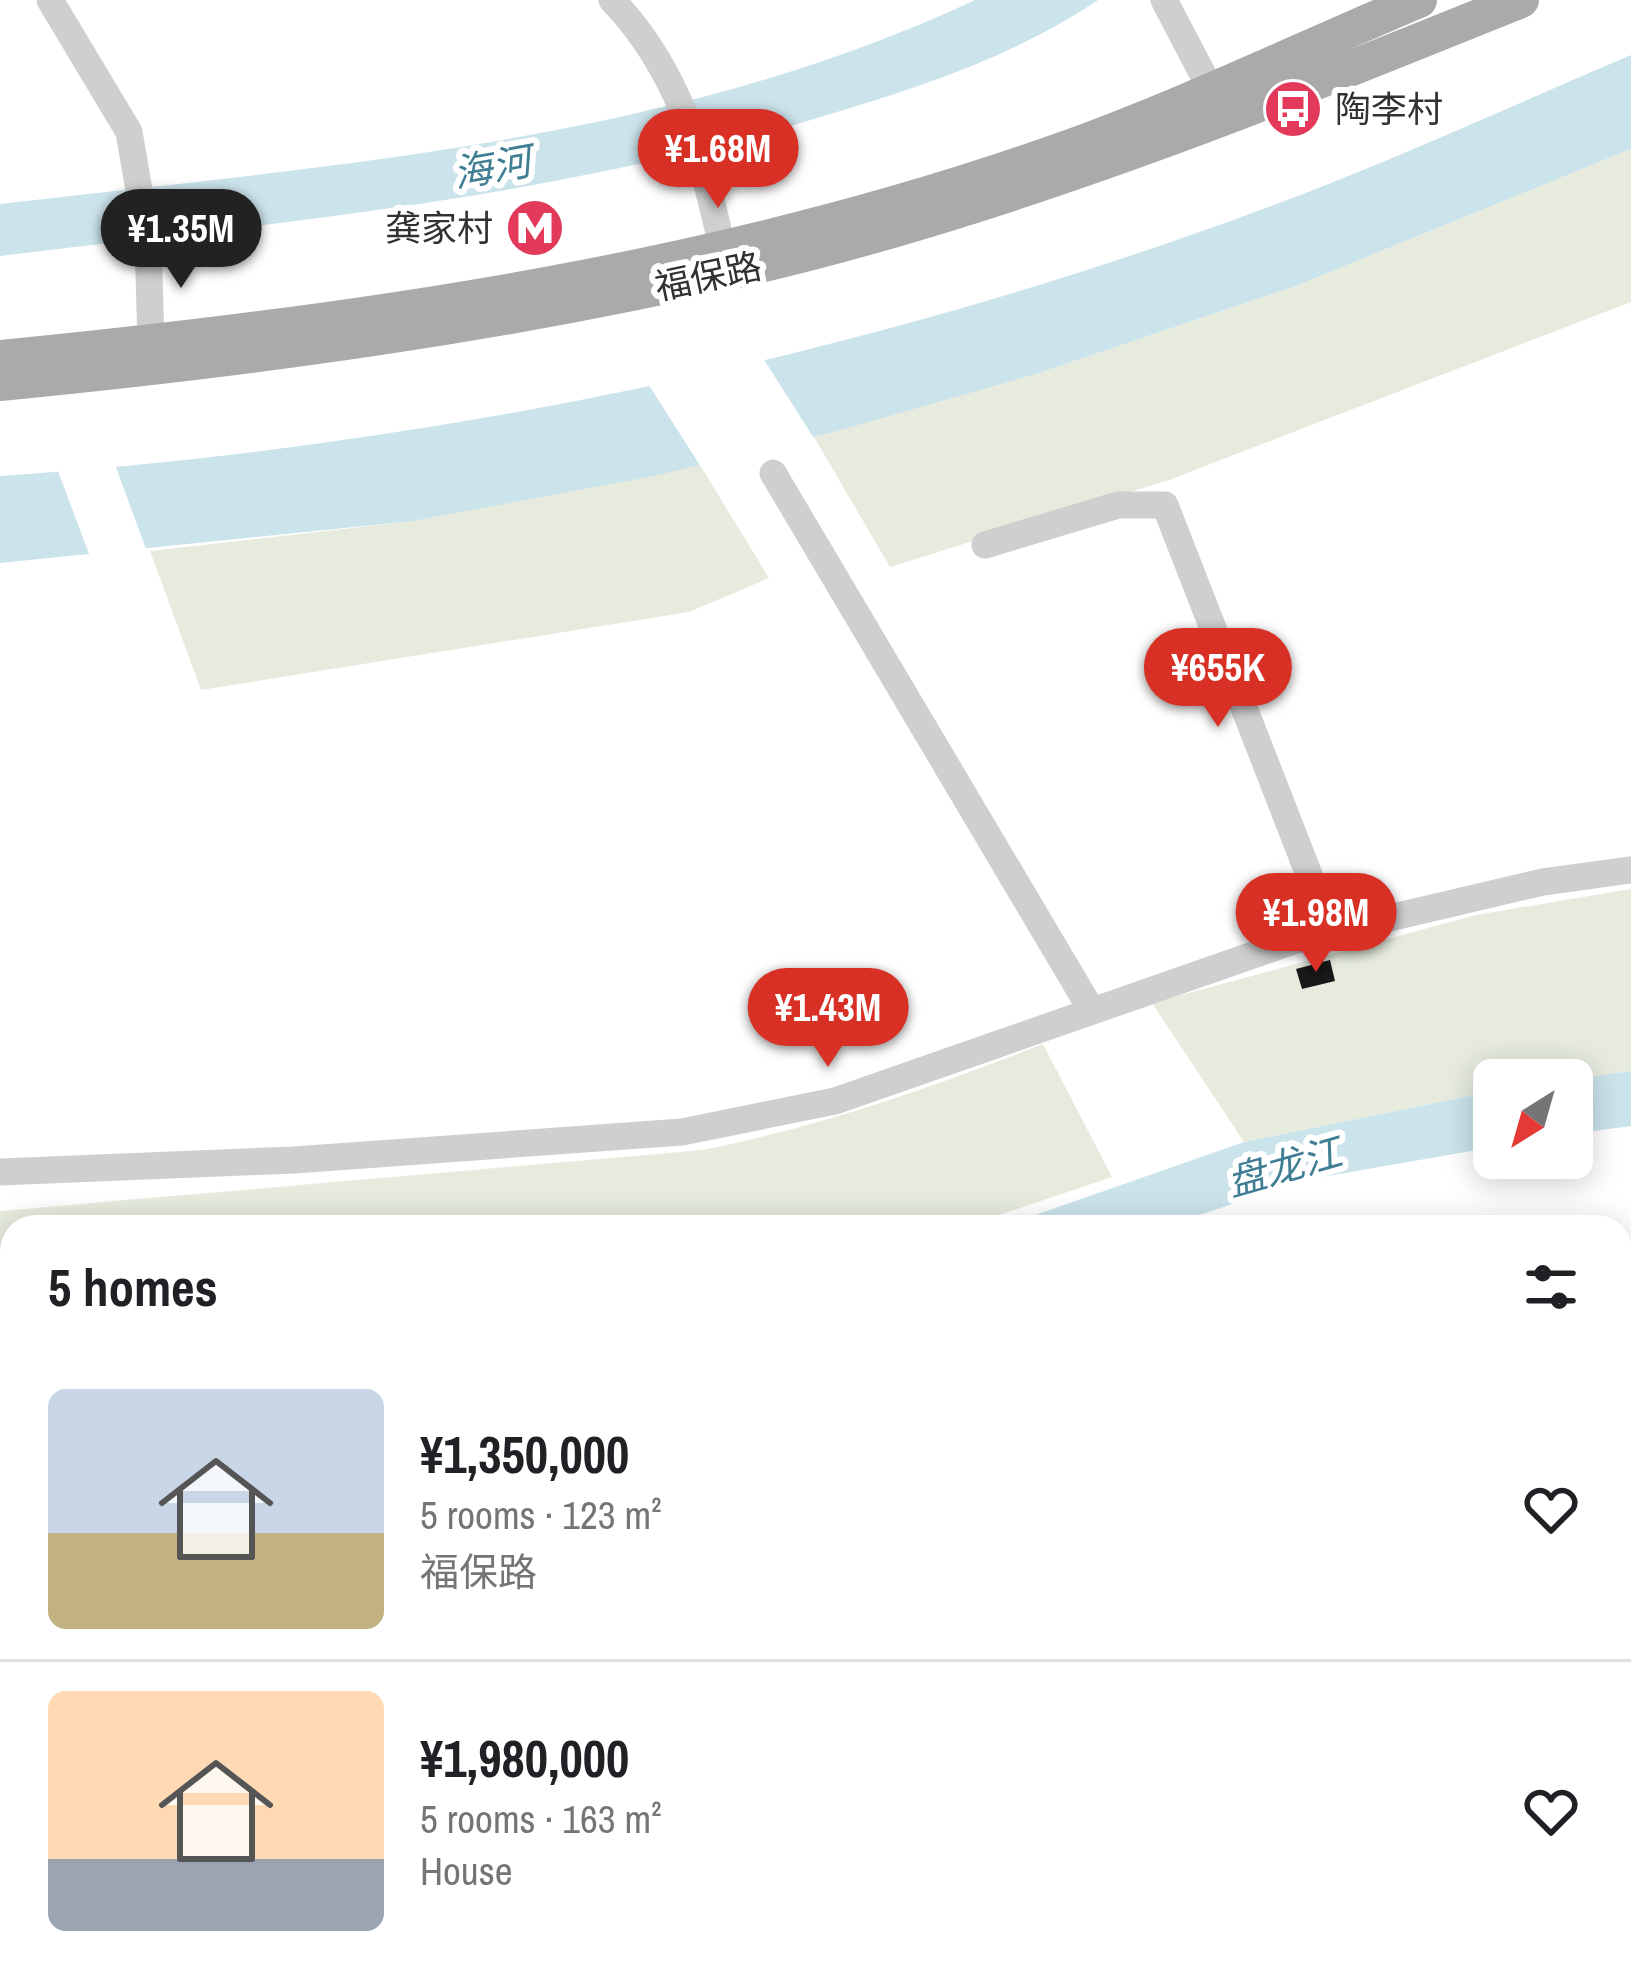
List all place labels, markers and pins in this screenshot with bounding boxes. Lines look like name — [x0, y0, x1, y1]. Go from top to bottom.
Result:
bus stop icon: 陶李村 — [1262, 78, 1324, 140]
place label: 陶李村 — [1335, 85, 1443, 133]
pin: ¥1.68M — [620, 109, 816, 211]
pin: ¥1.35M — [83, 189, 279, 291]
metro station icon: 龚家村 — [504, 197, 566, 259]
place label: 龚家村 — [385, 204, 493, 252]
pin: ¥655K — [1134, 628, 1302, 730]
pin: ¥1.98M — [1218, 873, 1414, 975]
pin: ¥1.43M — [730, 968, 926, 1070]

